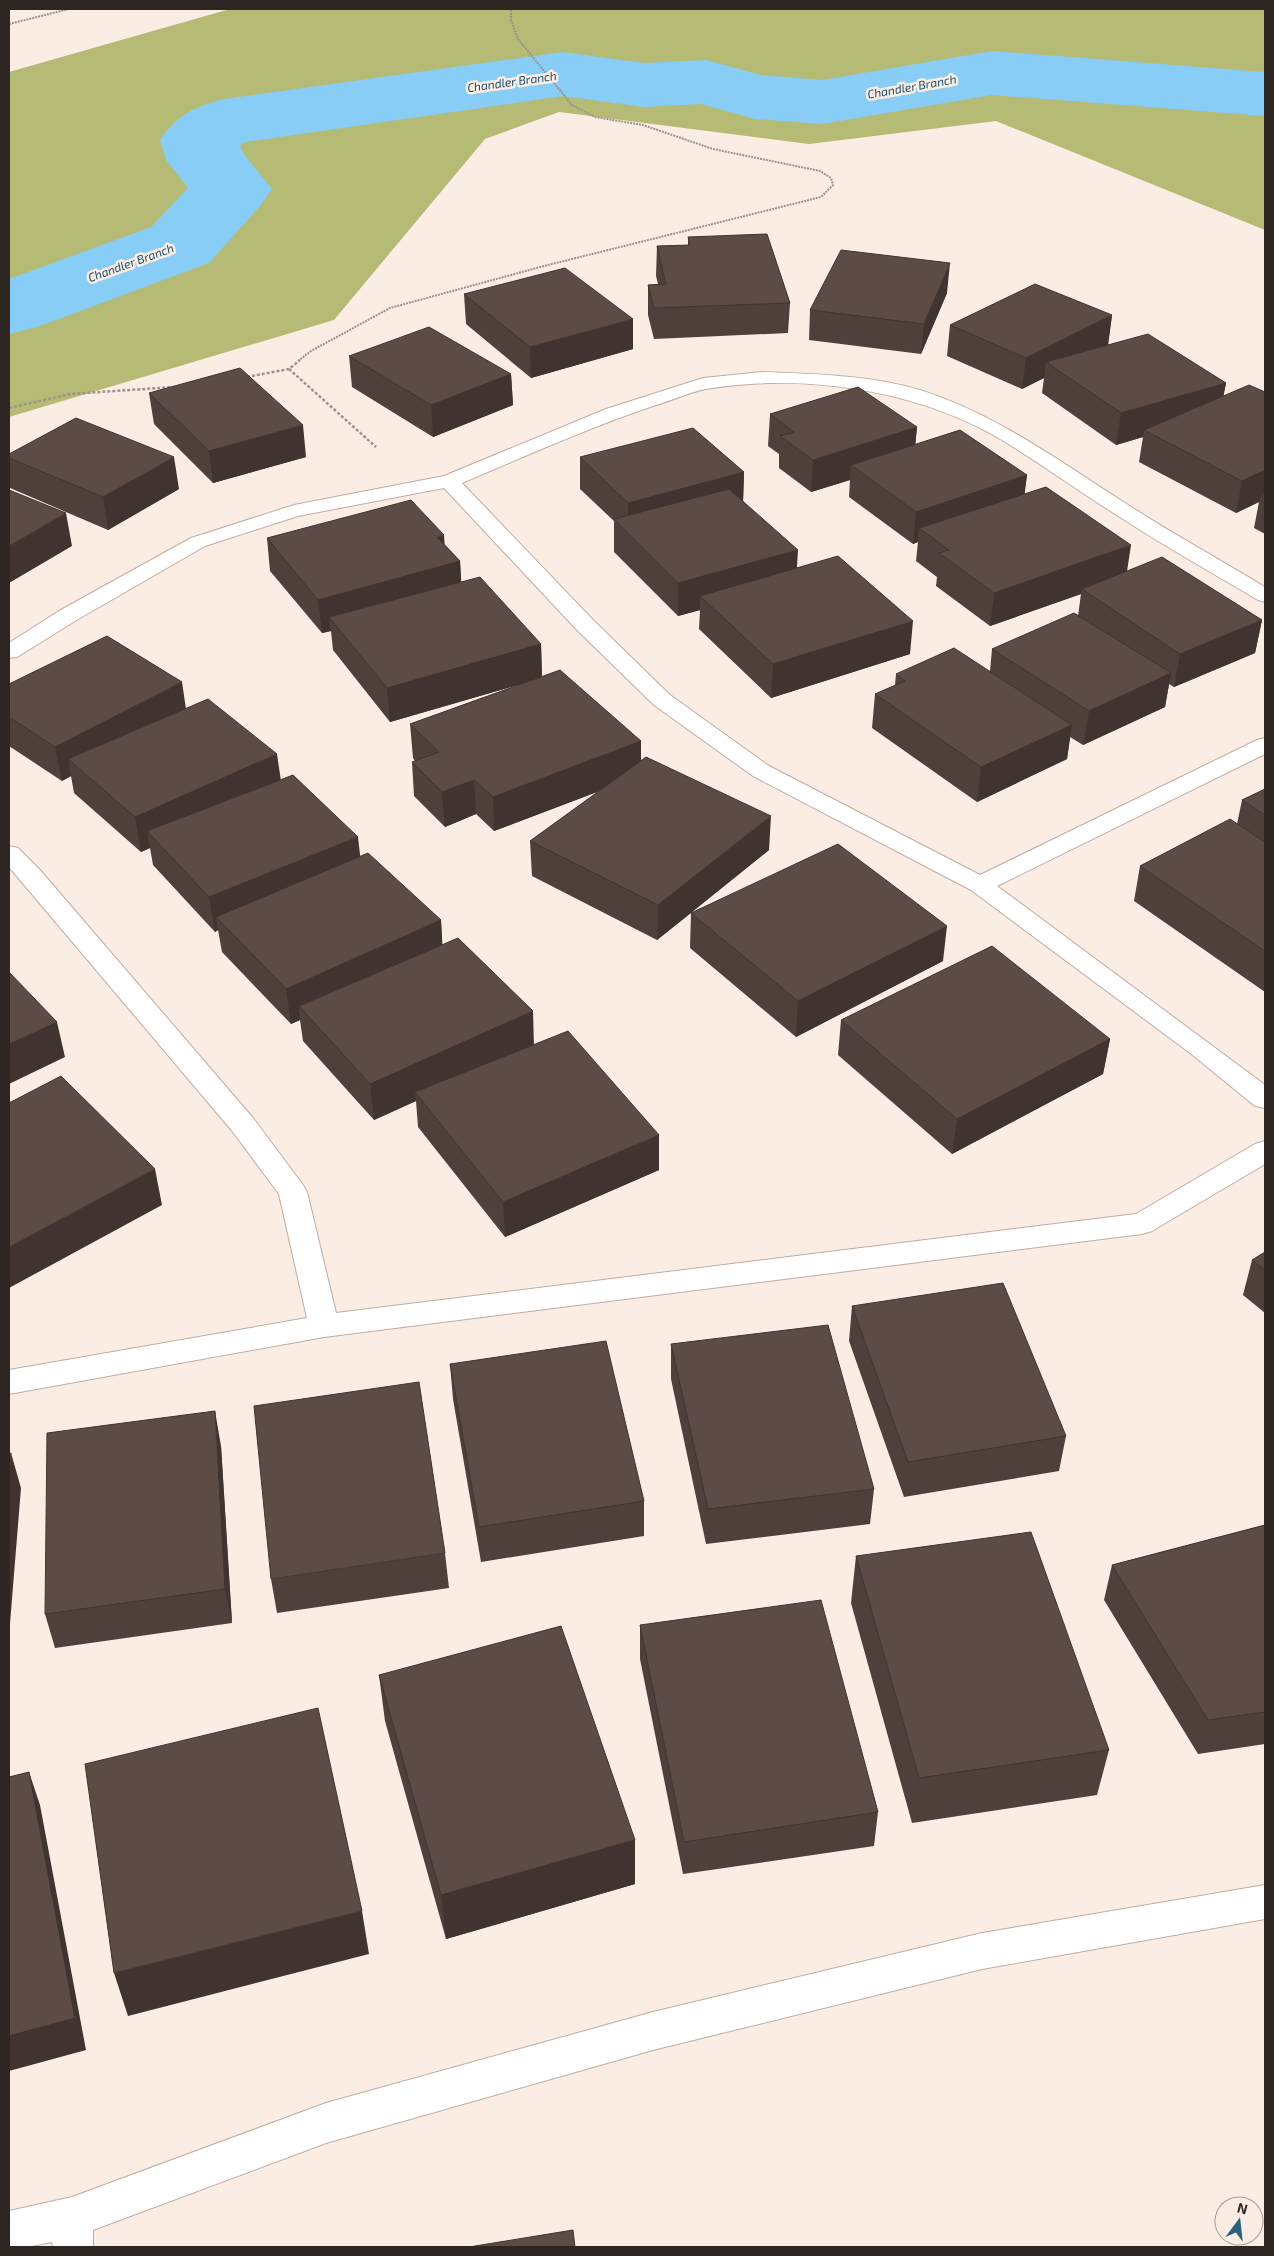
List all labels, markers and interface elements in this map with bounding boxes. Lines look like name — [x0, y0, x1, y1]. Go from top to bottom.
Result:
water label: Chandler Branch — [466, 68, 558, 94]
water label: Chandler Branch — [866, 71, 958, 101]
water label: Chandler Branch — [86, 240, 175, 284]
north arrow — [1214, 2196, 1264, 2246]
text: N — [1235, 2198, 1250, 2217]

